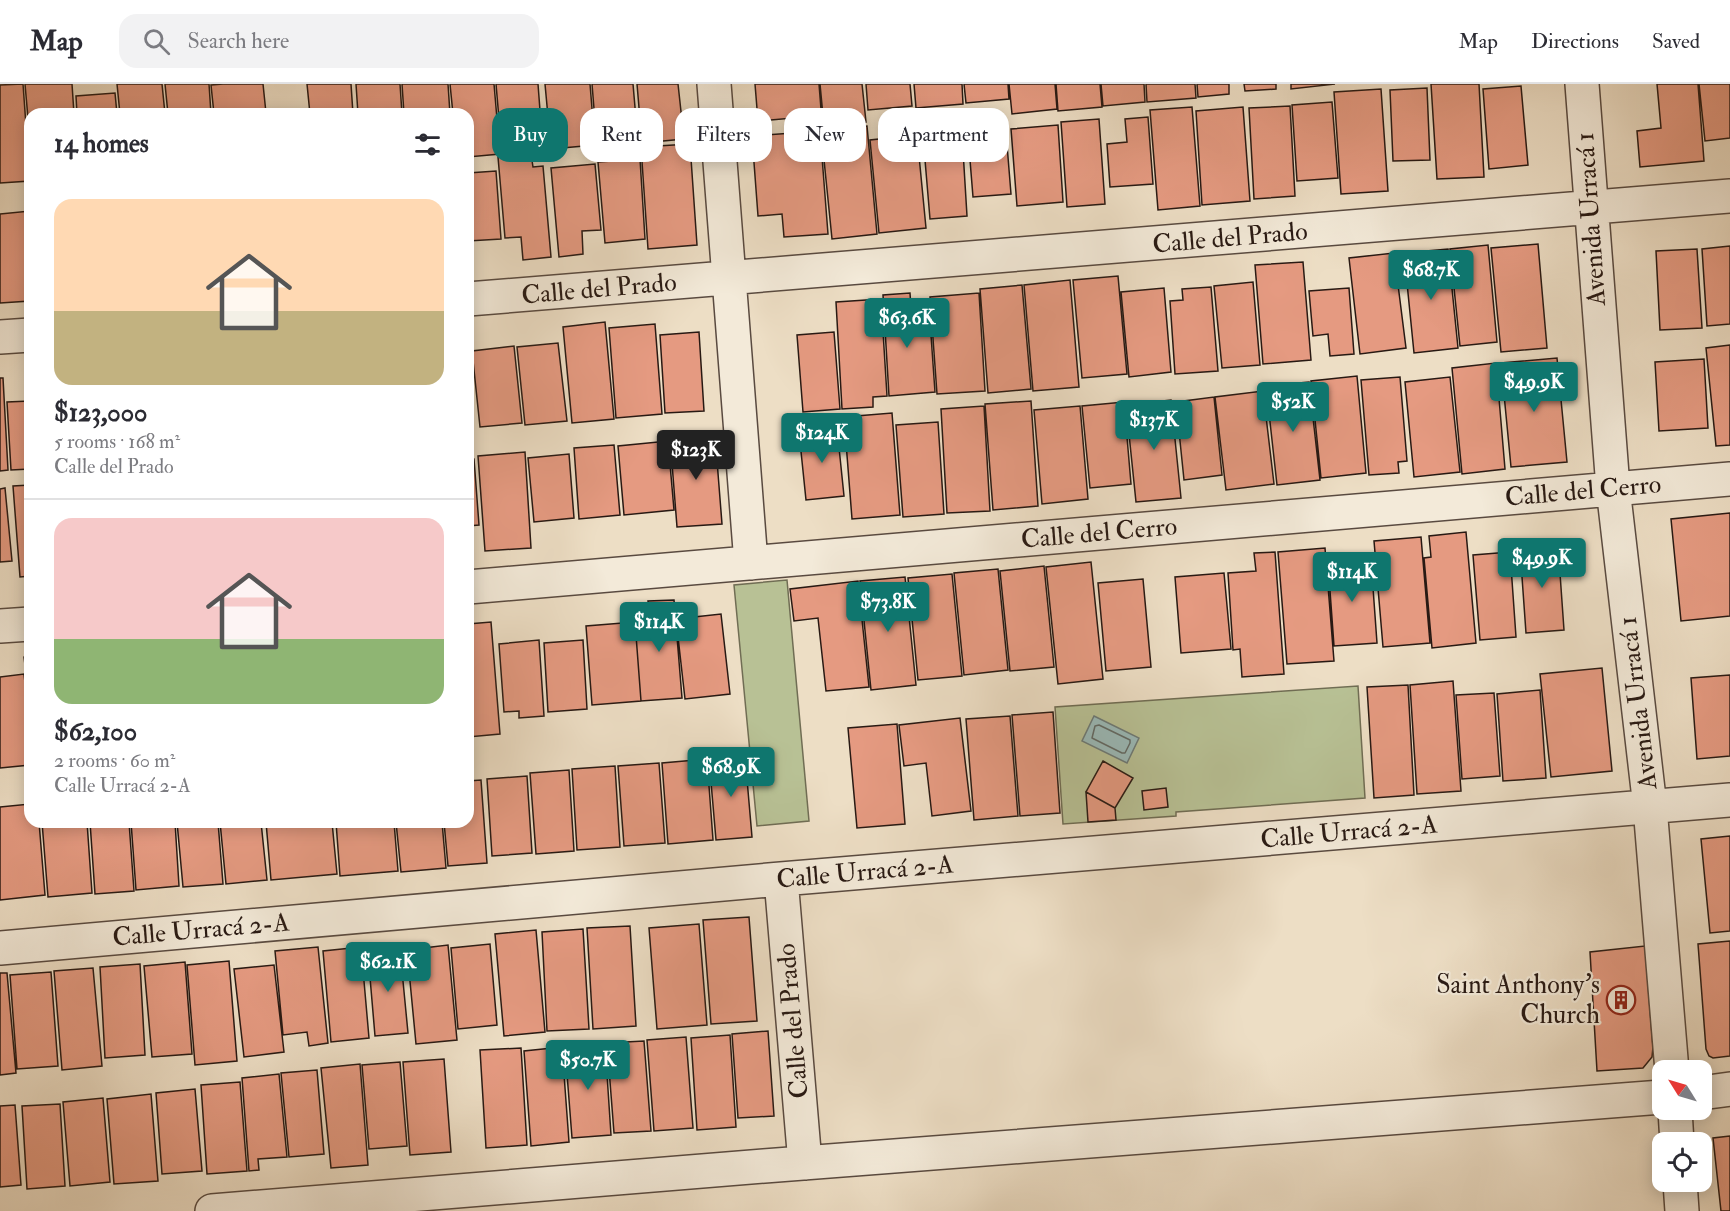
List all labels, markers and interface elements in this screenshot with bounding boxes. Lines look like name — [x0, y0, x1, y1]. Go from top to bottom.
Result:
search box — [119, 14, 539, 68]
text: Map — [30, 24, 83, 59]
icon: search — [140, 25, 173, 58]
text: Search here — [188, 27, 289, 55]
text: Map — [1458, 28, 1498, 55]
text: Directions — [1531, 28, 1619, 55]
text: Saved — [1652, 28, 1700, 55]
chip: Buy — [492, 108, 568, 162]
chip: Rent — [580, 108, 663, 162]
chip: Filters — [675, 108, 772, 162]
chip: New — [784, 108, 866, 162]
chip: Apartment — [878, 108, 1009, 162]
text: 14 homes — [54, 128, 149, 160]
icon: filters — [411, 128, 444, 161]
street label: Avenida Urracá 1 — [1569, 131, 1613, 308]
street label: Calle del Prado — [1151, 215, 1309, 261]
icon: home — [195, 238, 303, 346]
pin: $68.7K — [1382, 250, 1480, 301]
text: $68.7K — [1402, 257, 1460, 282]
street label: Calle del Prado — [520, 266, 678, 312]
pin: $63.6K — [858, 298, 956, 349]
text: $63.6K — [878, 305, 936, 330]
pin: $49.9K — [1485, 362, 1583, 413]
text: $49.9K — [1504, 369, 1564, 394]
pin: $52K — [1257, 382, 1329, 433]
text: $52K — [1271, 389, 1315, 414]
text: $123,000 — [54, 397, 147, 429]
pin: $137K — [1112, 400, 1196, 451]
text: $137K — [1129, 407, 1179, 432]
pin: $124K — [780, 413, 864, 464]
text: $124K — [795, 420, 849, 445]
text: 5 rooms · 168 m² — [54, 429, 180, 454]
pin: $123K — [654, 430, 738, 481]
text: $123K — [671, 437, 721, 462]
text: Calle del Prado — [54, 454, 174, 479]
street label: Calle del Cerro — [1504, 468, 1662, 514]
street label: Calle del Cerro — [1020, 510, 1178, 556]
pin: $49.9K — [1493, 538, 1591, 589]
text: $49.9K — [1512, 545, 1572, 570]
pin: $114K — [1310, 552, 1394, 603]
icon: home — [195, 557, 303, 665]
text: $114K — [1327, 559, 1377, 584]
pin: $73.8K — [839, 582, 937, 633]
text: $73.8K — [860, 589, 916, 614]
pin: $114K — [617, 602, 701, 653]
text: $114K — [634, 609, 684, 634]
street label: Avenida Urracá 1 — [1612, 615, 1665, 792]
text: $62,100 — [54, 716, 137, 748]
pin: $68.9K — [682, 747, 780, 798]
text: 2 rooms · 60 m² — [54, 748, 175, 773]
text: $68.9K — [702, 754, 760, 779]
text: Calle Urracá 2-A — [54, 773, 191, 798]
street label: Calle Urracá 2-A — [1259, 808, 1439, 856]
street label: Calle Urracá 2-A — [775, 848, 955, 896]
street label: Calle Urracá 2-A — [111, 906, 291, 954]
pin: $62.1K — [339, 942, 437, 993]
street label: Calle del Prado — [770, 942, 816, 1100]
text: $62.1K — [360, 949, 416, 974]
place label: Saint Anthony's Church — [1436, 969, 1600, 1031]
building icon: Saint Anthony's Church — [1605, 984, 1637, 1016]
pin: $50.7K — [539, 1040, 637, 1091]
text: $50.7K — [560, 1047, 616, 1072]
north arrow — [1652, 1060, 1712, 1120]
map controls — [1652, 1060, 1712, 1192]
button: locate — [1652, 1132, 1712, 1192]

